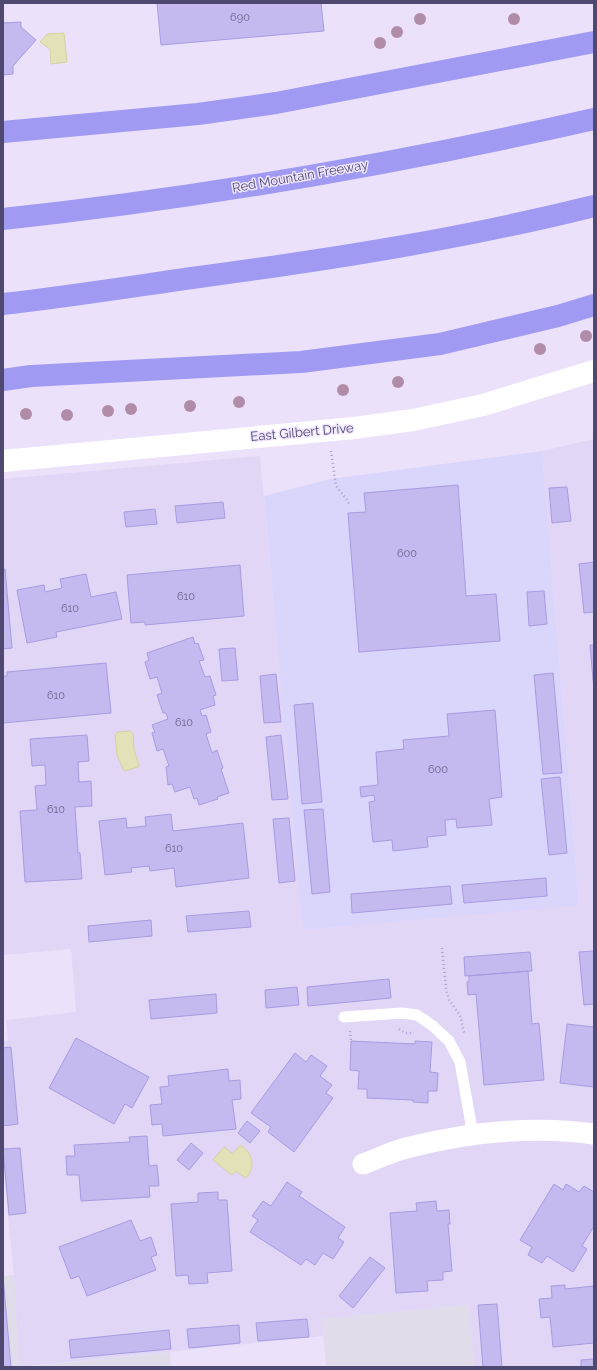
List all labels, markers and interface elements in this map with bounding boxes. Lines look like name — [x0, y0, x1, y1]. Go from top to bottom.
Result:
house number: 690 — [230, 11, 250, 24]
street label: Red Mountain Freeway — [231, 157, 369, 195]
street label: East Gilbert Drive — [250, 420, 355, 444]
house number: 600 — [397, 547, 417, 560]
house number: 610 — [177, 590, 195, 603]
house number: 610 — [61, 602, 79, 615]
house number: 610 — [47, 689, 65, 702]
house number: 610 — [175, 716, 193, 729]
house number: 600 — [428, 763, 448, 776]
house number: 610 — [47, 803, 65, 816]
house number: 610 — [165, 842, 183, 855]

